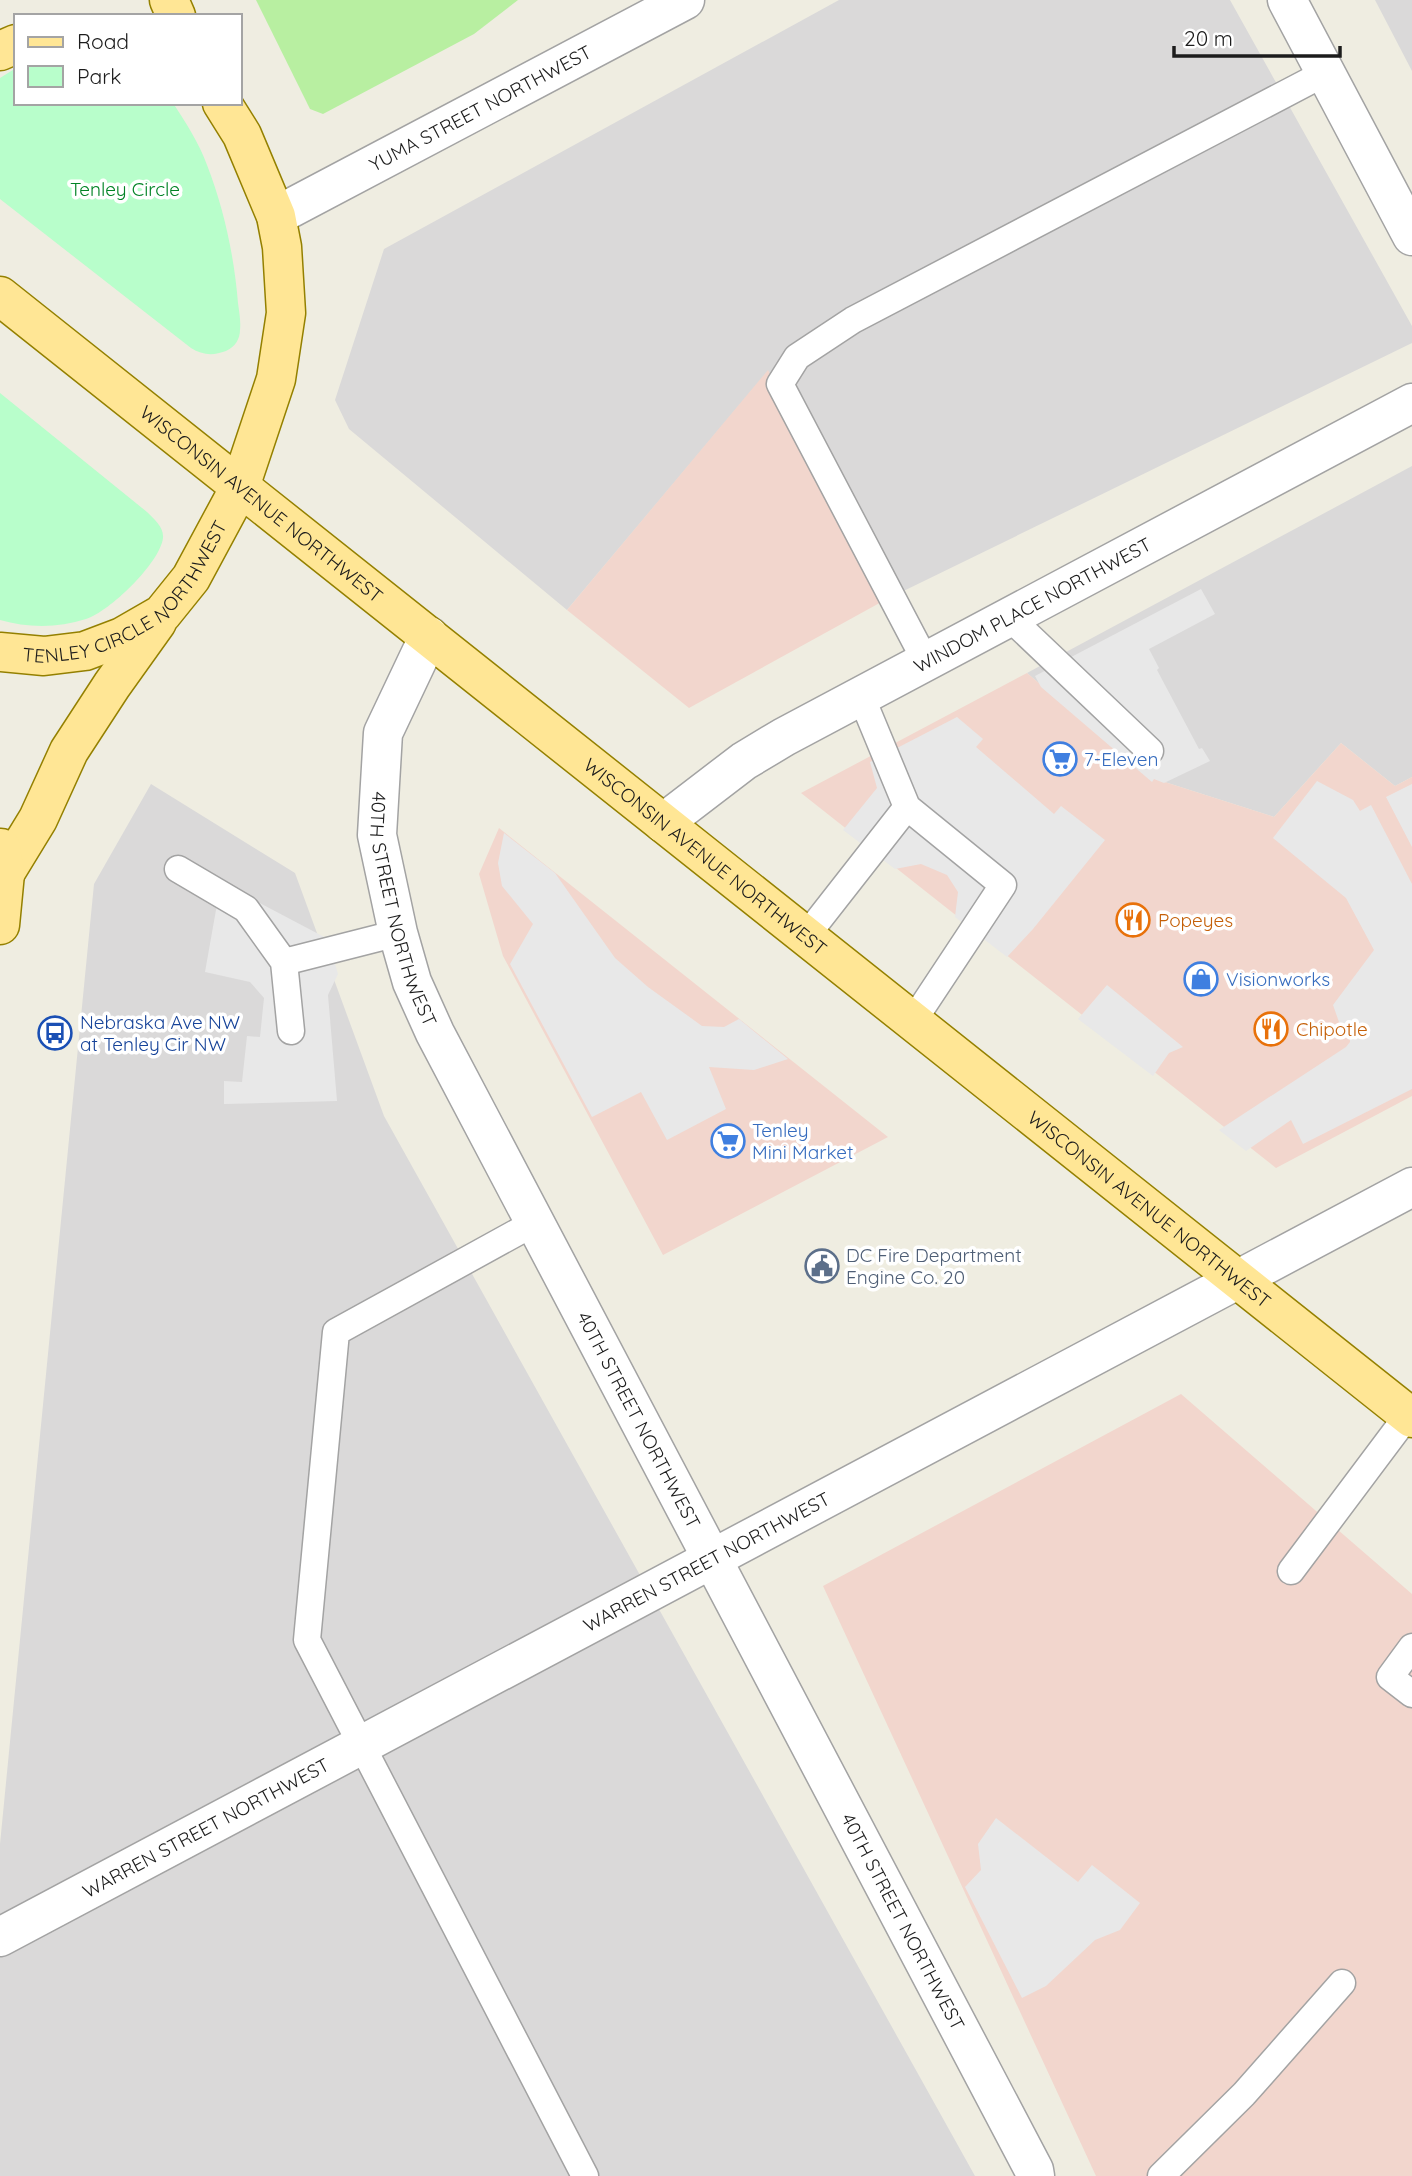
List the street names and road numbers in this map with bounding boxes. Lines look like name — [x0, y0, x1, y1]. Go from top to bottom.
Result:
street label: YUMA STREET NORTHWEST — [365, 40, 595, 177]
street label: WISCONSIN AVENUE NORTHWEST — [135, 400, 388, 608]
street label: TENLEY CIRCLE NORTHWEST — [22, 516, 232, 668]
street label: WINDOM PLACE NORTHWEST — [910, 532, 1155, 678]
street label: WISCONSIN AVENUE NORTHWEST — [579, 753, 832, 960]
street label: 40TH STREET NORTHWEST — [365, 791, 442, 1030]
street label: WISCONSIN AVENUE NORTHWEST — [1023, 1105, 1276, 1313]
street label: 40TH STREET NORTHWEST — [572, 1307, 706, 1533]
street label: WARREN STREET NORTHWEST — [579, 1486, 834, 1637]
street label: WARREN STREET NORTHWEST — [78, 1752, 333, 1903]
street label: 40TH STREET NORTHWEST — [836, 1809, 970, 2034]

